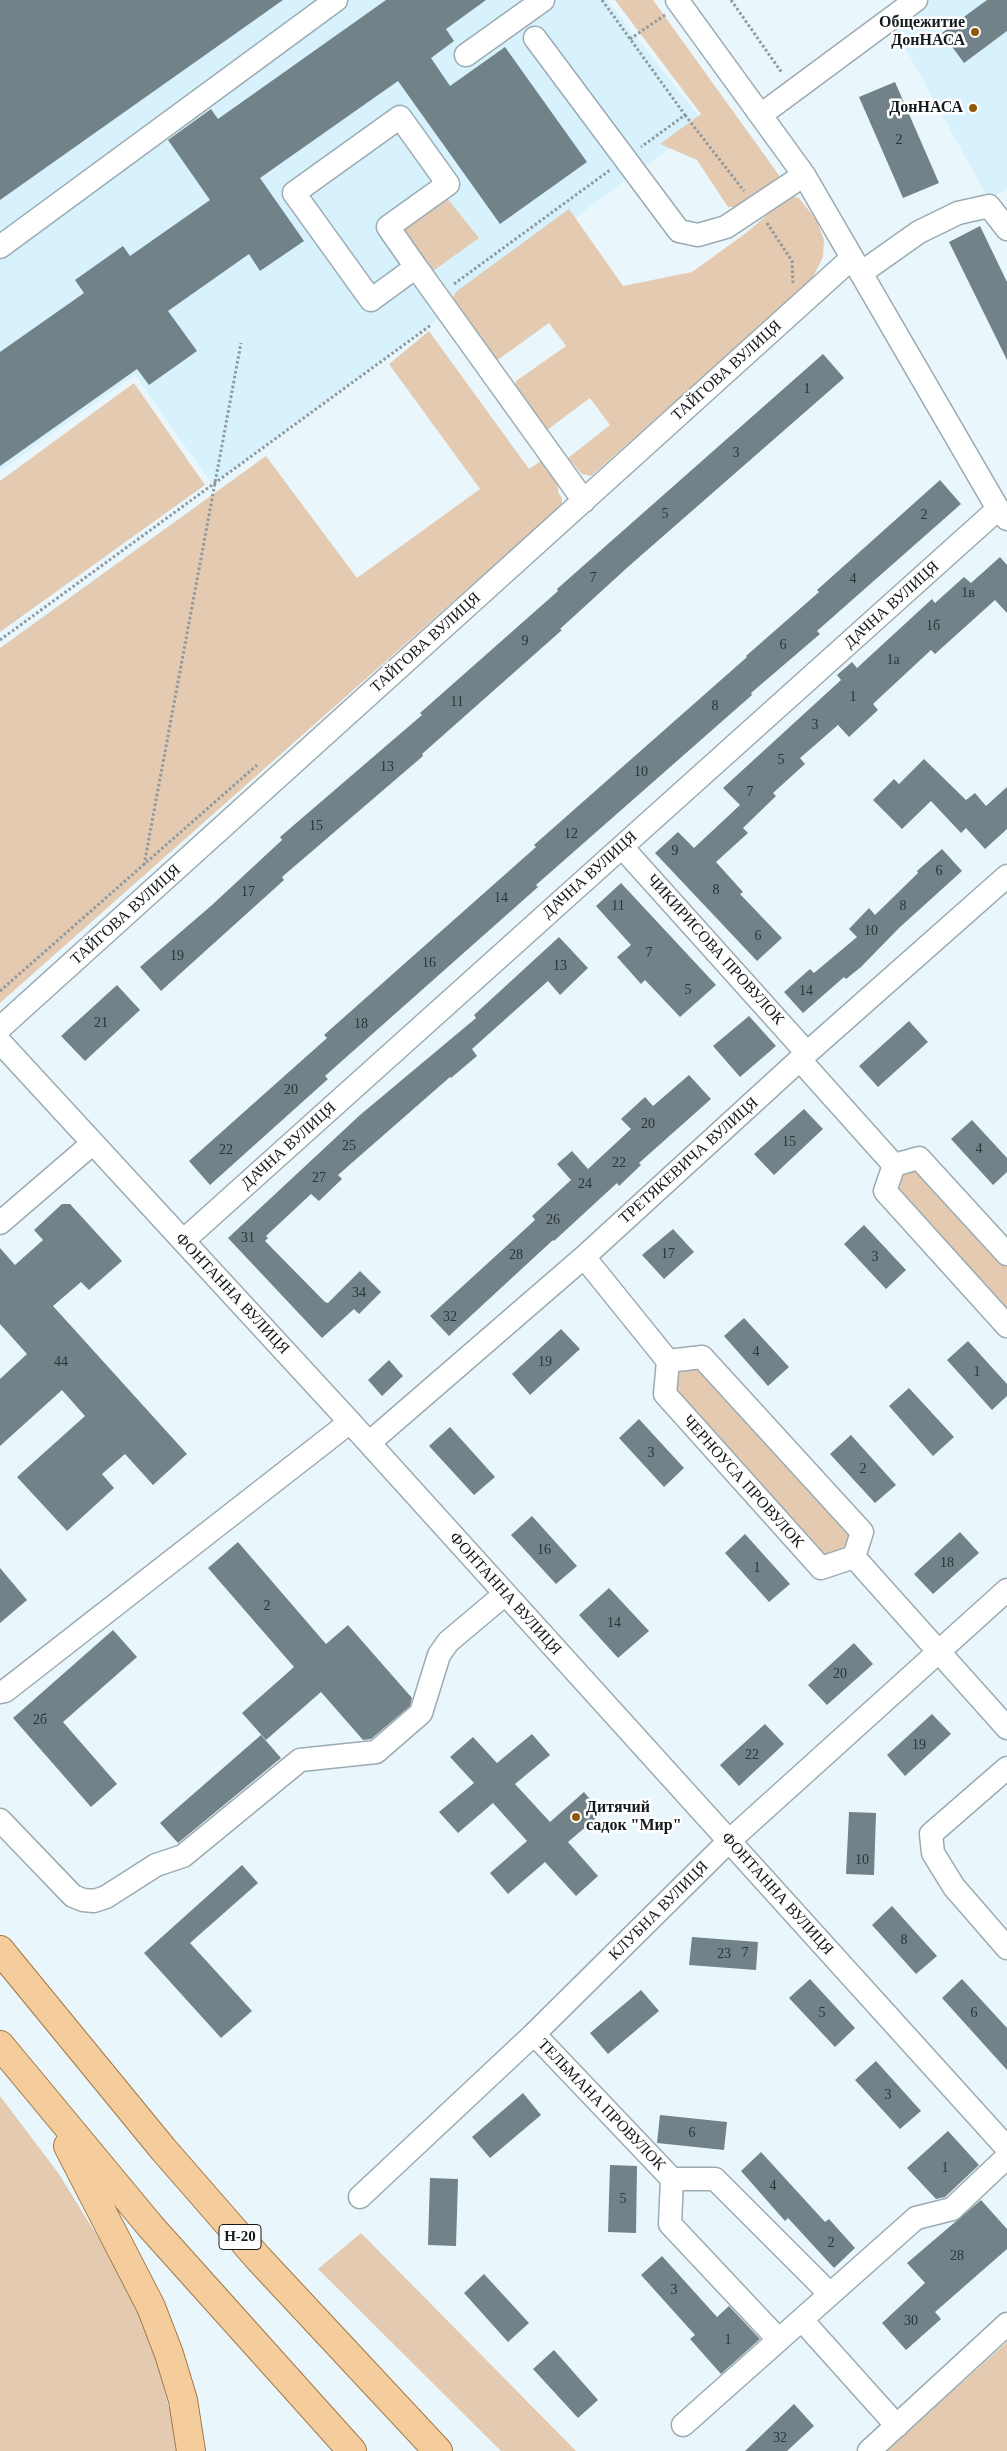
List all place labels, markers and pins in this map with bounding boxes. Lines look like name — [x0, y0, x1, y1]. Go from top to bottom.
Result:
place label: Общежитие ДонНАСА — [879, 13, 965, 51]
marker: Общежитие ДонНАСА — [969, 26, 981, 38]
place label: ДонНАСА — [889, 98, 963, 118]
marker: ДонНАСА — [967, 102, 979, 114]
place label: Дитячий садок "Мир" — [586, 1798, 682, 1836]
marker: Дитячий садок "Мир" — [570, 1811, 582, 1823]

